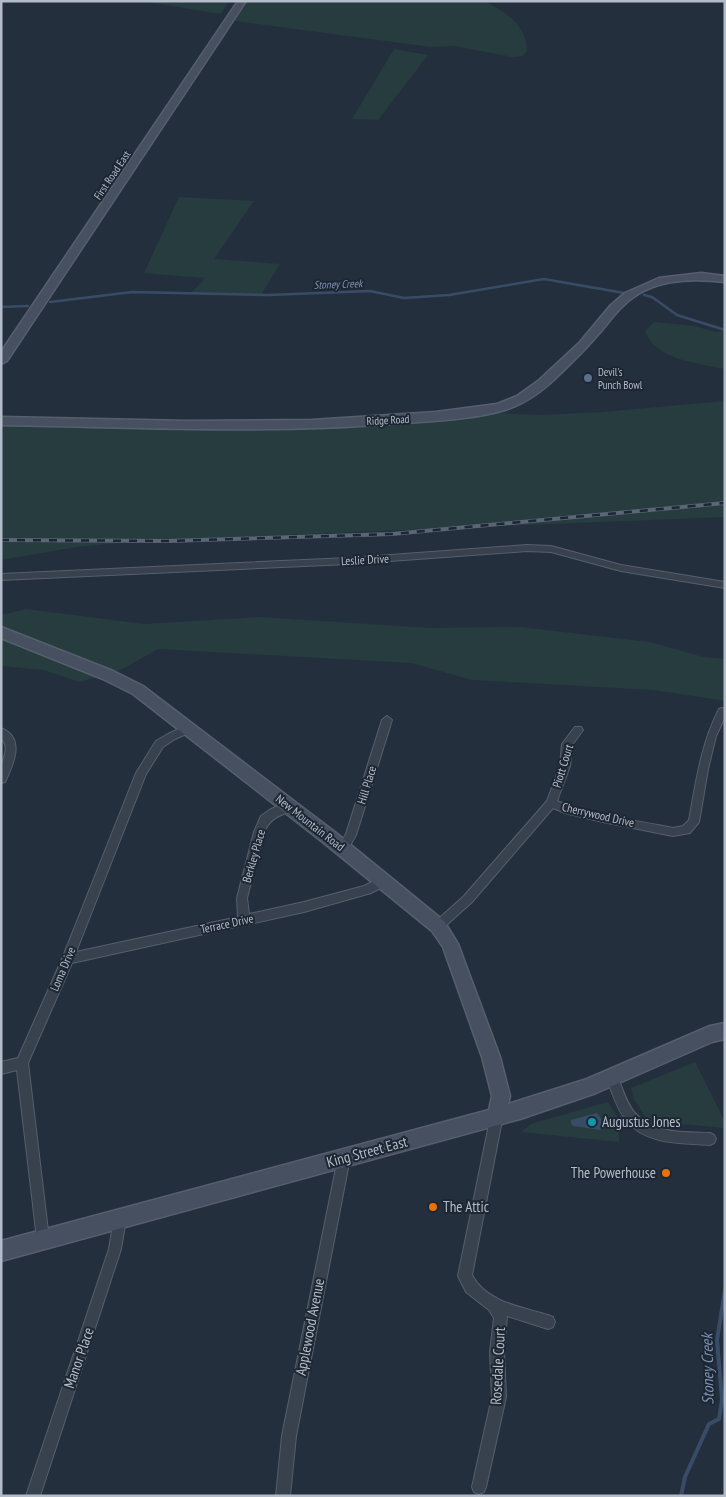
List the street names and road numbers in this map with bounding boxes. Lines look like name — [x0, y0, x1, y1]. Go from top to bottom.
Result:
street label: First Road East — [91, 148, 133, 202]
street label: Ridge Road — [366, 412, 410, 428]
street label: Leslie Drive — [341, 551, 389, 568]
street label: Piott Court — [549, 742, 576, 789]
street label: Hill Place — [354, 764, 379, 806]
street label: New Mountain Road — [273, 791, 348, 854]
street label: Cherrywood Drive — [560, 799, 636, 830]
street label: Berkley Place — [239, 827, 268, 884]
street label: Terrace Drive — [199, 911, 255, 936]
street label: Loma Drive — [47, 944, 79, 993]
street label: King Street East — [324, 1132, 409, 1171]
street label: Applewood Avenue — [291, 1277, 328, 1377]
street label: Manor Place — [59, 1325, 98, 1391]
street label: Rosedale Court — [486, 1327, 509, 1405]

